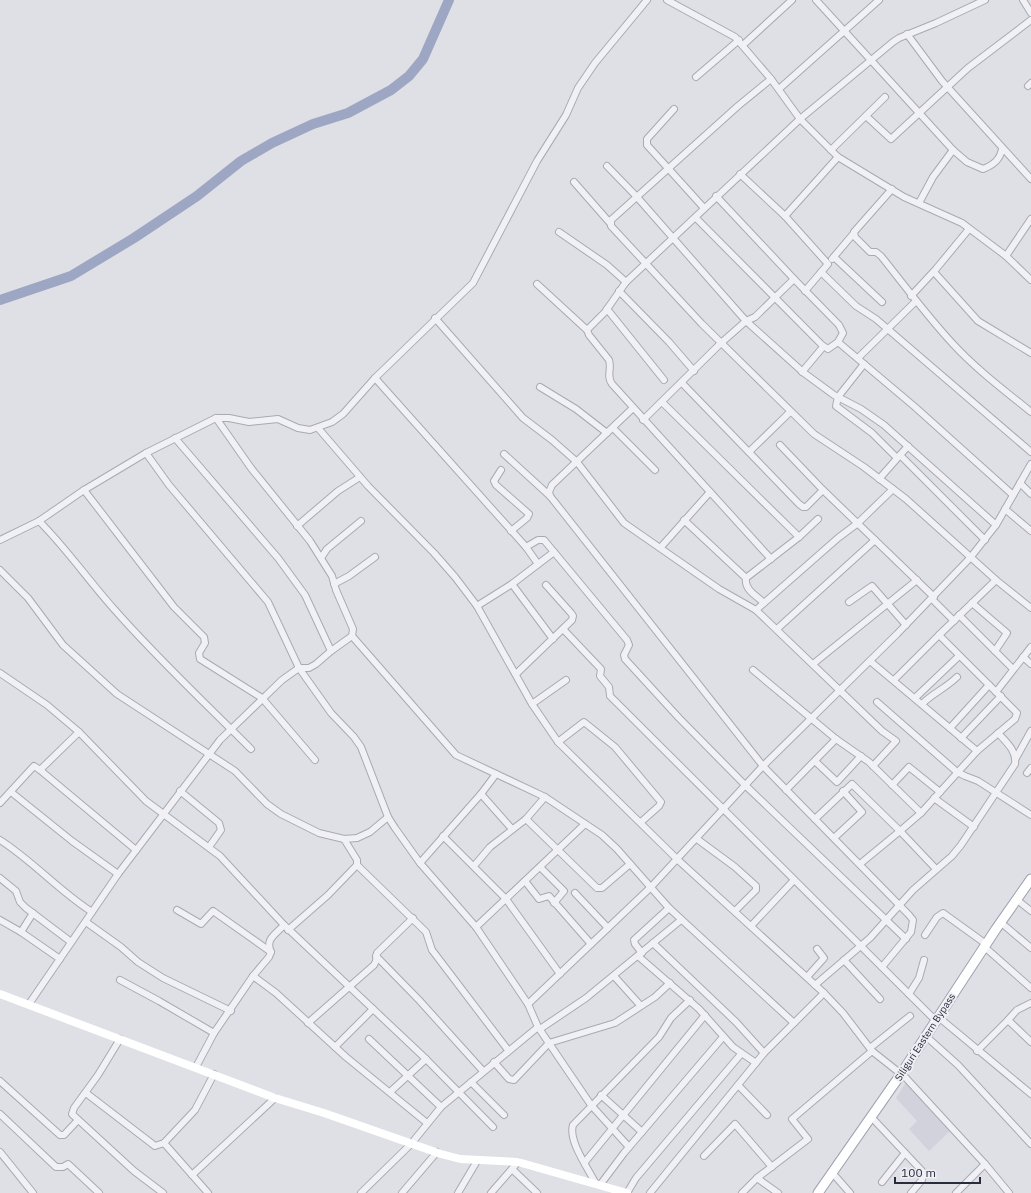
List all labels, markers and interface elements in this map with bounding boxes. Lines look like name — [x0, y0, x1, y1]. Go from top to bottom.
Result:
street label: Siliguri Eastern Bypass — [892, 991, 958, 1083]
scale bar — [895, 1159, 980, 1185]
text: 100 m — [901, 1165, 936, 1180]

